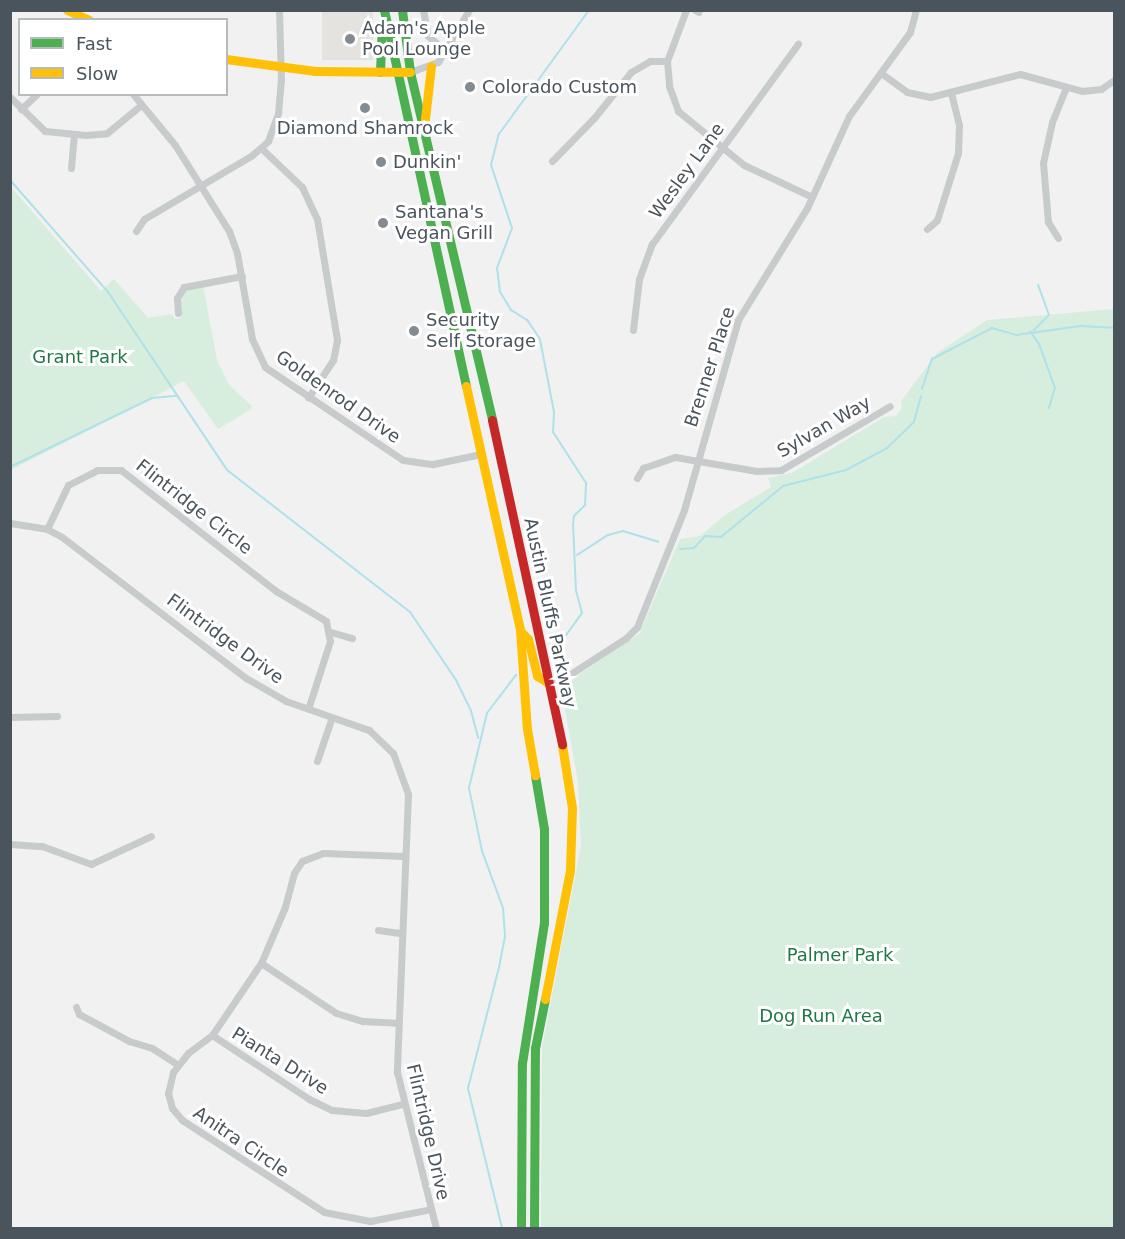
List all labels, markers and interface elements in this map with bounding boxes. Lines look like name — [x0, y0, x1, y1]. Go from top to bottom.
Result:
legend — [18, 18, 228, 96]
place label: Adam's Apple Pool Lounge — [362, 18, 485, 60]
marker: Adam's Apple Pool Lounge — [343, 32, 357, 46]
text: Fast — [76, 33, 112, 54]
text: Slow — [76, 63, 118, 84]
place label: Colorado Custom — [482, 76, 637, 98]
marker: Colorado Custom — [463, 80, 477, 94]
marker: Diamond Shamrock — [358, 101, 372, 115]
place label: Diamond Shamrock — [277, 117, 453, 139]
street label: Wesley Lane — [645, 119, 729, 223]
place label: Dunkin' — [393, 151, 461, 173]
marker: Dunkin' — [374, 155, 388, 169]
place label: Santana's Vegan Grill — [395, 202, 493, 244]
marker: Santana's Vegan Grill — [376, 216, 390, 230]
street label: Brenner Place — [680, 304, 740, 430]
place label: Security Self Storage — [426, 310, 536, 352]
marker: Security Self Storage — [407, 324, 421, 338]
park label: Grant Park — [32, 346, 128, 368]
street label: Goldenrod Drive — [272, 346, 404, 448]
street label: Sylvan Way — [773, 392, 875, 462]
street label: Flintridge Circle — [132, 455, 256, 559]
street label: Austin Bluffs Parkway — [519, 516, 581, 710]
street label: Flintridge Drive — [162, 589, 288, 689]
park label: Palmer Park — [787, 944, 893, 966]
park label: Dog Run Area — [759, 1005, 883, 1027]
street label: Pianta Drive — [228, 1023, 332, 1099]
street label: Flintridge Drive — [402, 1062, 454, 1202]
street label: Anitra Circle — [189, 1102, 293, 1182]

